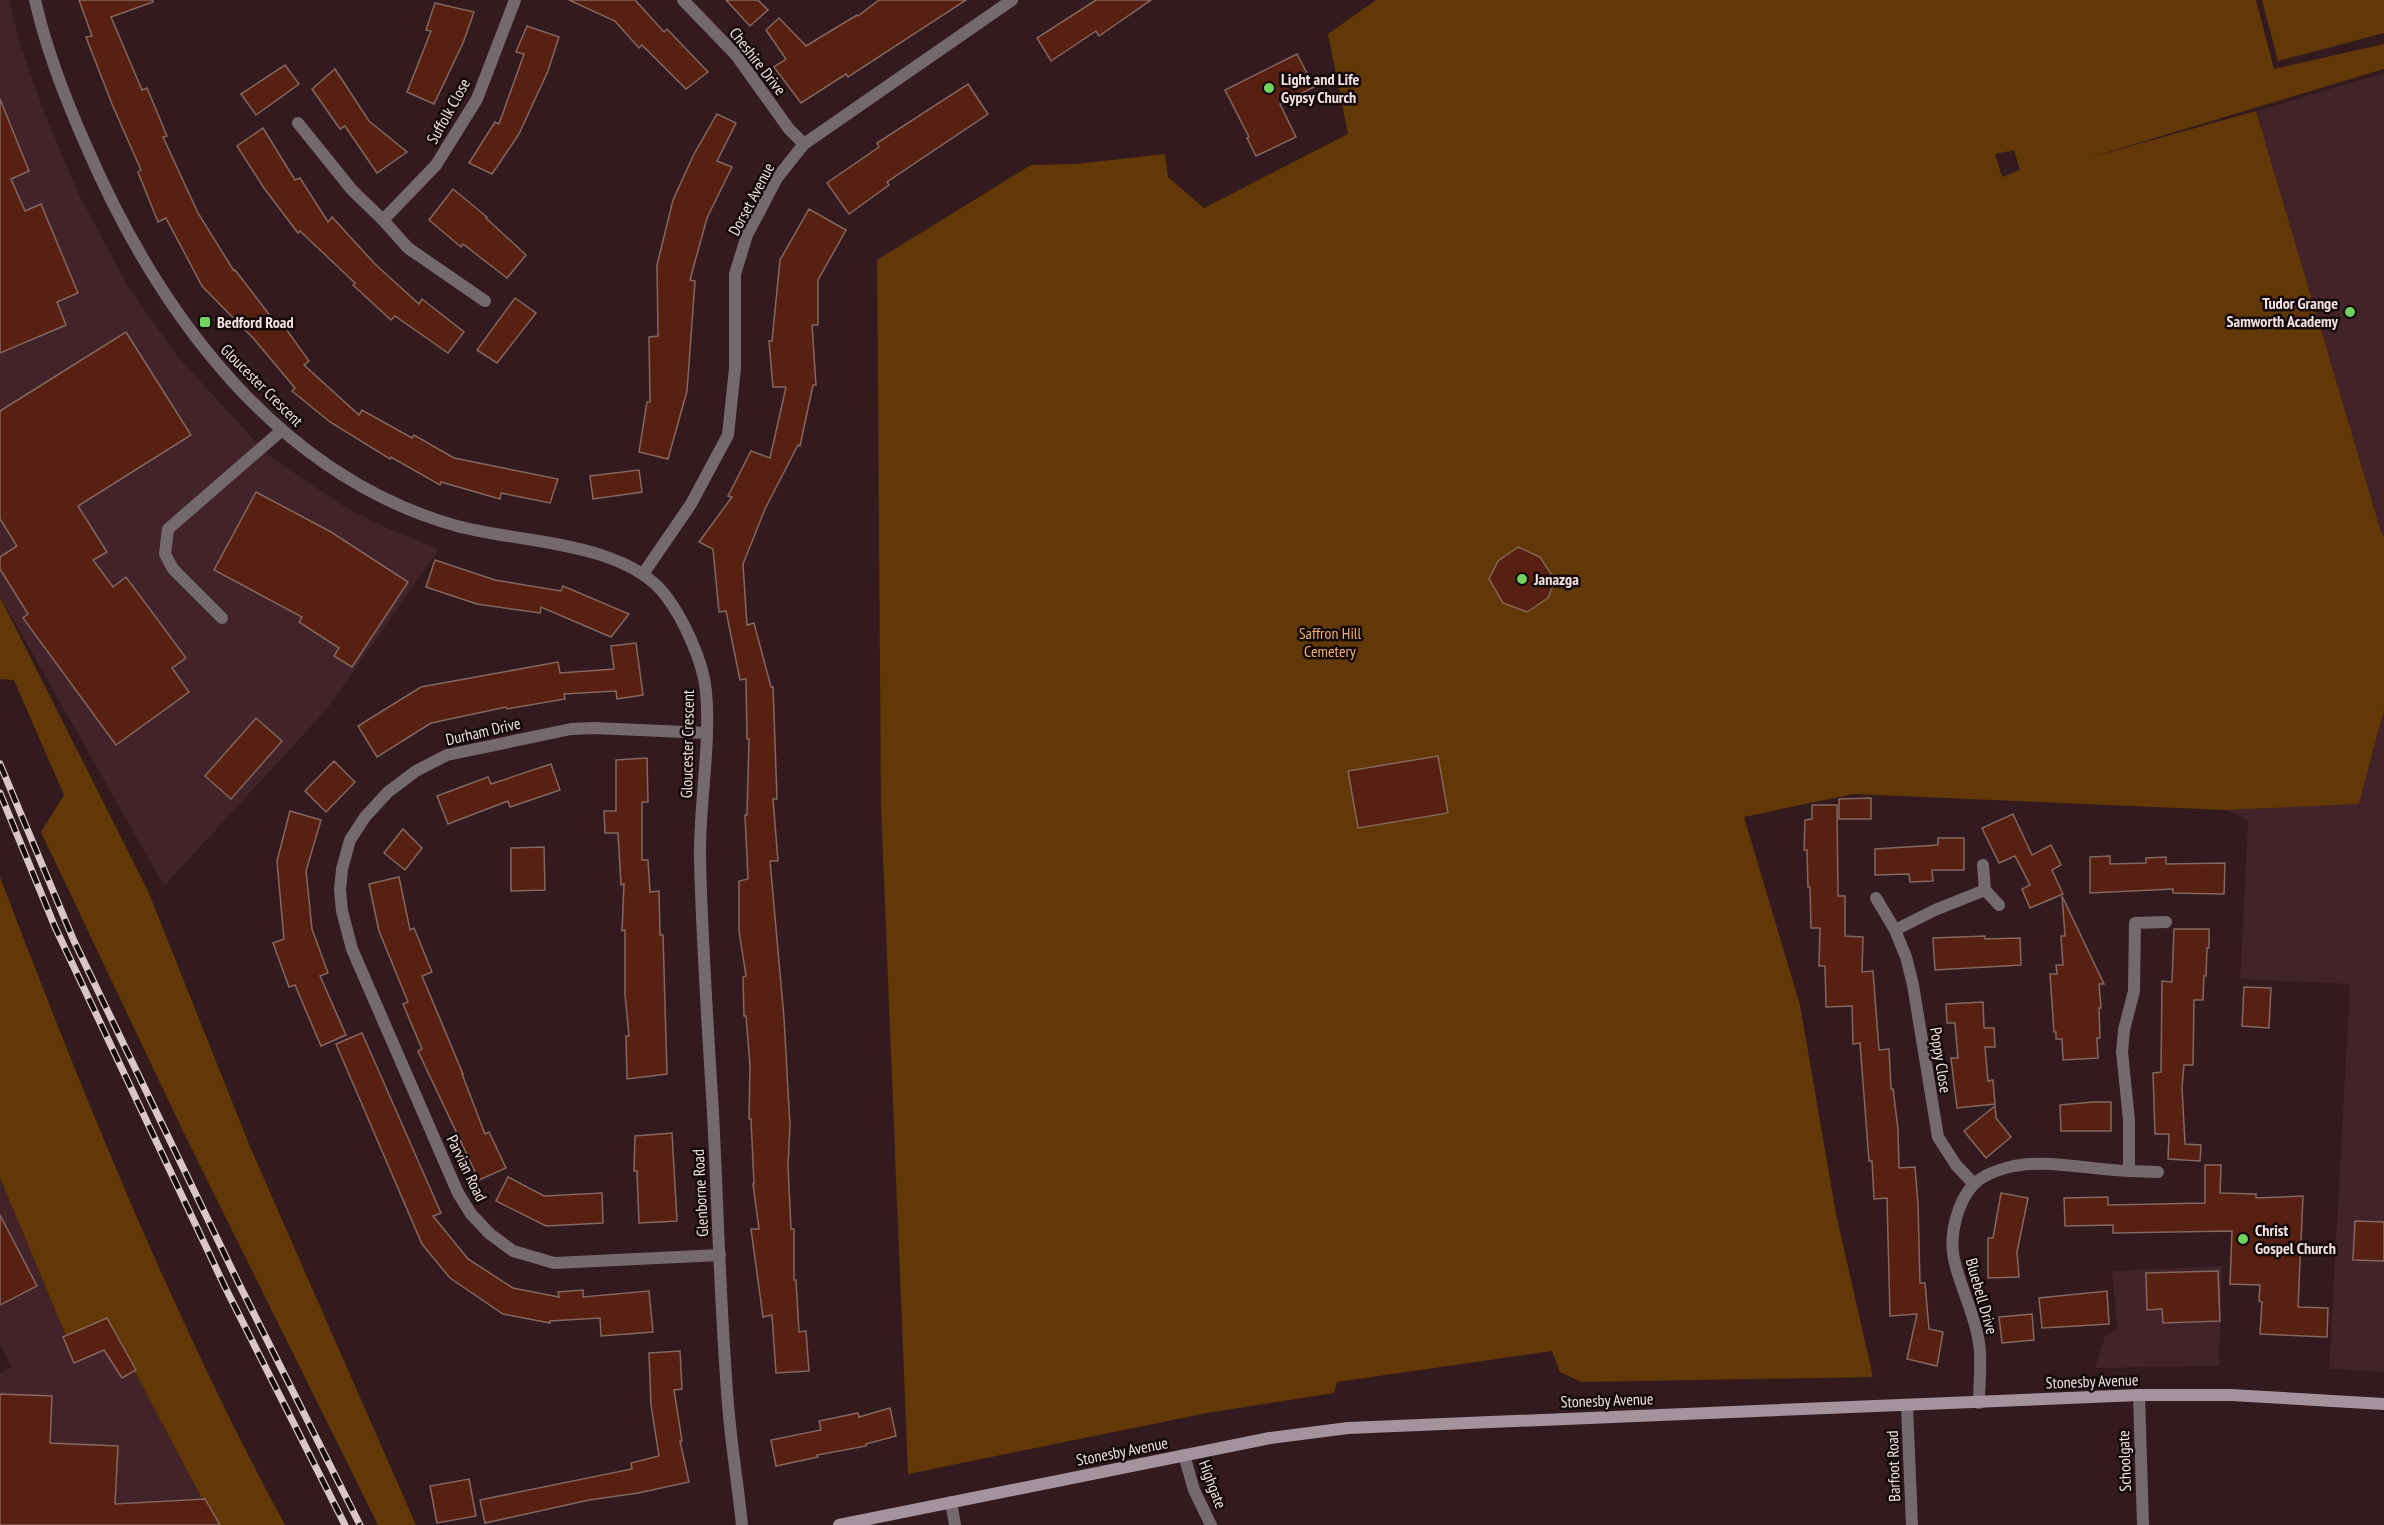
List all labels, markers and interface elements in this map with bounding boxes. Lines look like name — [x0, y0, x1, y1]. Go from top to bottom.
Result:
street label: Cheshire Drive — [725, 23, 791, 99]
place label: Light and Life Gypsy Church — [1281, 69, 1359, 107]
street label: Suffolk Close — [422, 75, 474, 147]
marker: Light and Life Gypsy Church — [1262, 81, 1276, 95]
street label: Dorset Avenue — [723, 159, 779, 239]
place label: Tudor Grange Samworth Academy — [2227, 293, 2339, 331]
marker: Tudor Grange Samworth Academy — [2343, 305, 2357, 319]
place label: Bedford Road — [217, 312, 294, 332]
marker: Bedford Road — [198, 315, 212, 329]
street label: Gloucester Crescent — [217, 340, 308, 431]
place label: Janazga — [1533, 569, 1579, 589]
marker: Janazga — [1515, 572, 1529, 586]
park label: Saffron Hill Cemetery — [1299, 623, 1362, 661]
street label: Gloucester Crescent — [676, 689, 698, 798]
street label: Durham Drive — [444, 713, 522, 749]
street label: Poppy Close — [1926, 1026, 1956, 1094]
street label: Parvian Road — [442, 1132, 492, 1205]
street label: Glenborne Road — [688, 1149, 712, 1237]
place label: Christ Gospel Church — [2255, 1220, 2336, 1258]
marker: Christ Gospel Church — [2236, 1232, 2250, 1246]
street label: Bluebell Drive — [1962, 1256, 2002, 1336]
street label: Stonesby Avenue — [2045, 1369, 2139, 1393]
street label: Stonesby Avenue — [1560, 1388, 1654, 1412]
street label: Barfoot Road — [1882, 1430, 1904, 1502]
street label: Schoolgate — [2113, 1430, 2135, 1492]
street label: Stonesby Avenue — [1075, 1432, 1169, 1470]
street label: Highgate — [1195, 1457, 1231, 1511]

